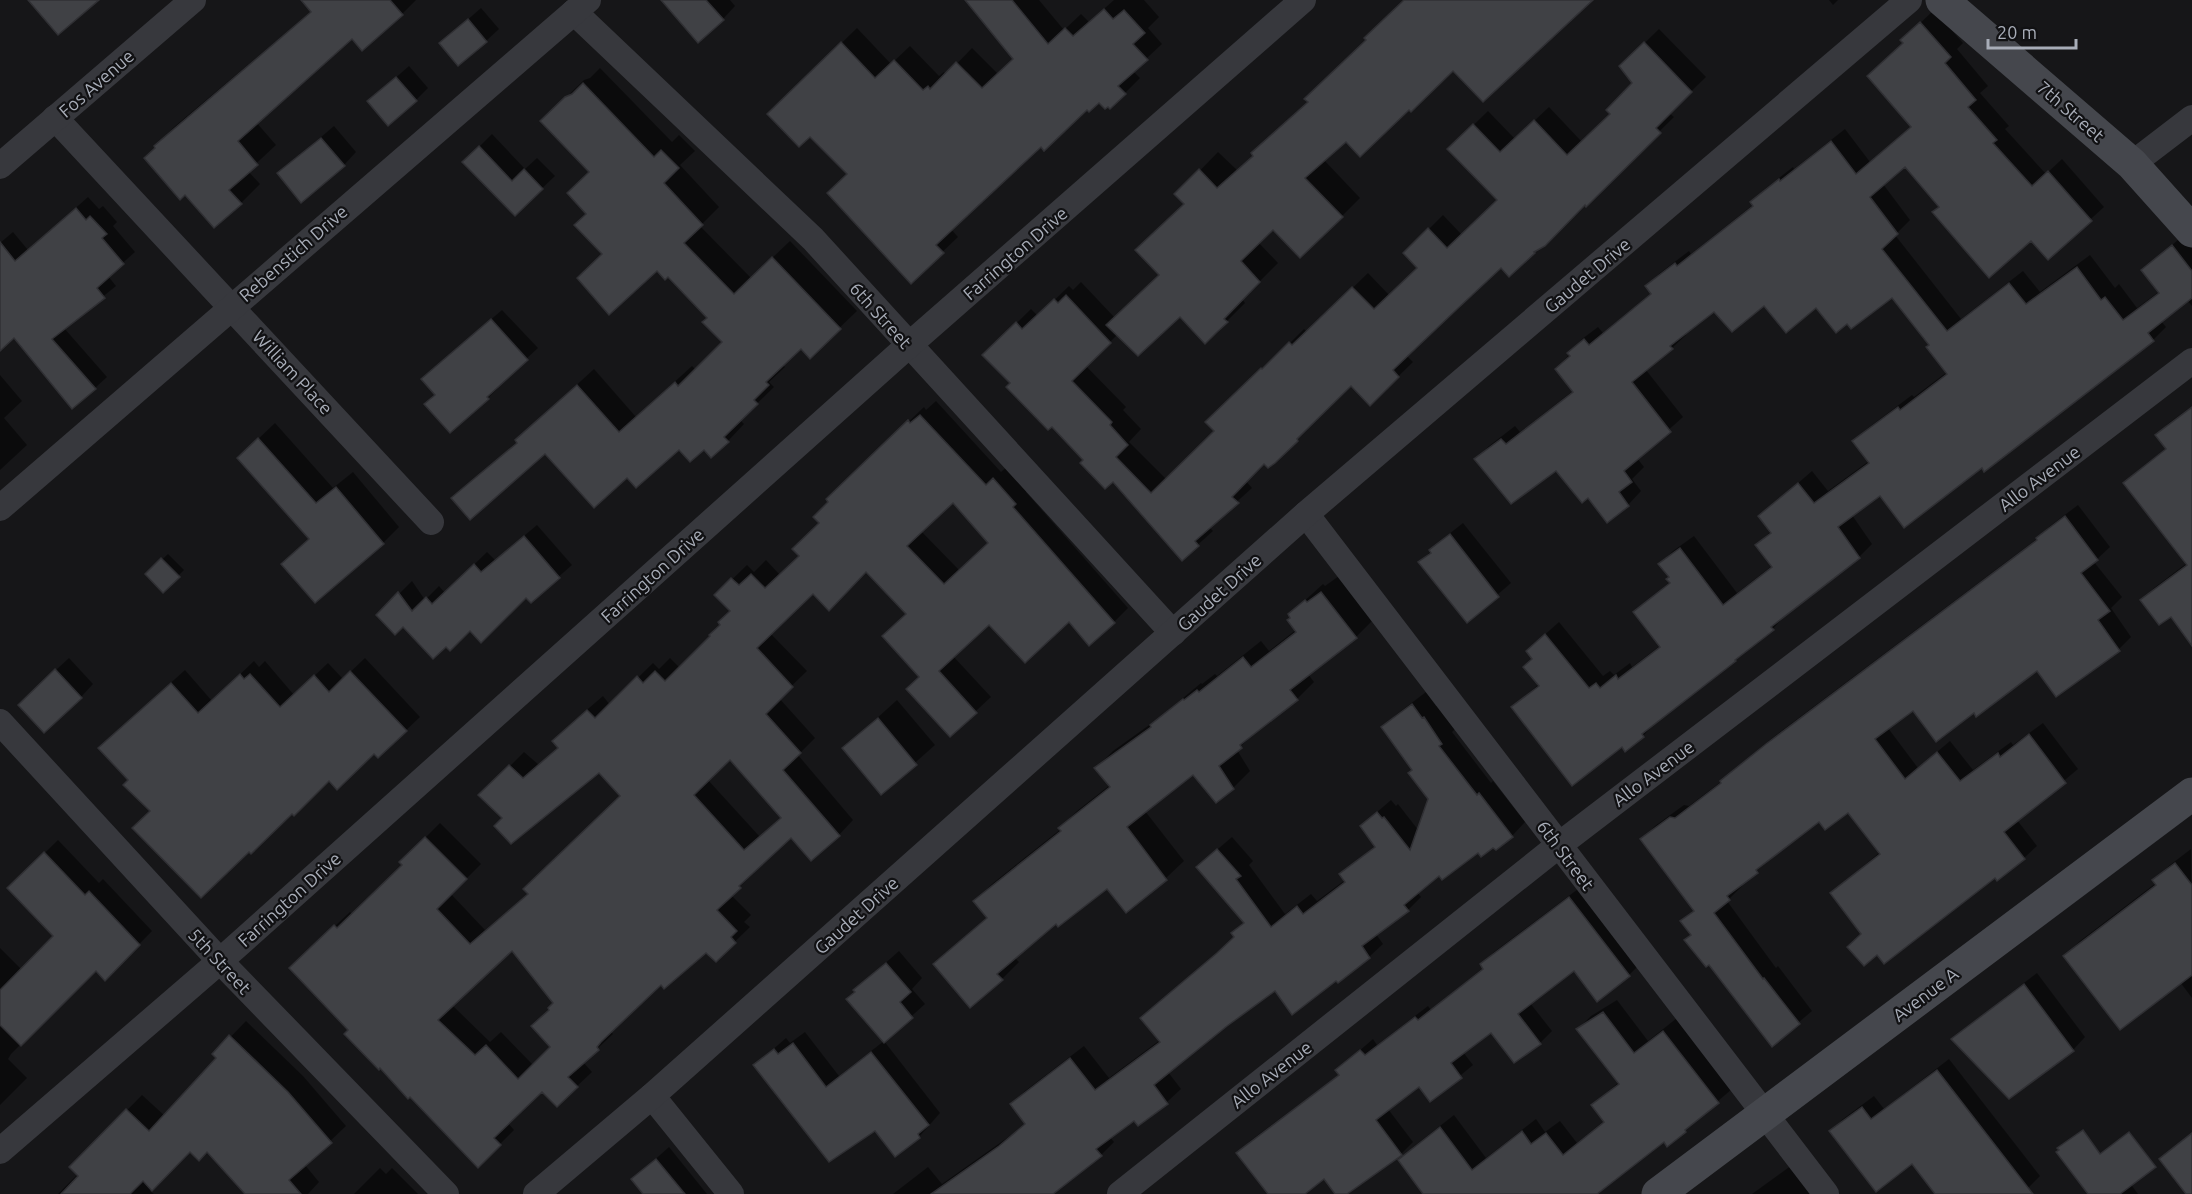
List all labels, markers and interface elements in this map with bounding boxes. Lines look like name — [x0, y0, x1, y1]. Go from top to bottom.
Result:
scale bar — [1988, 12, 2076, 50]
text: 20 m — [1997, 22, 2037, 42]
street label: Fos Avenue — [55, 45, 137, 121]
street label: 7th Street — [2034, 77, 2108, 145]
street label: Rebenstich Drive — [235, 201, 351, 305]
street label: Farrington Drive — [959, 202, 1071, 304]
street label: Gaudet Drive — [1540, 233, 1634, 317]
street label: 6th Street — [846, 278, 916, 352]
street label: William Place — [249, 326, 337, 418]
street label: Allo Avenue — [1994, 441, 2084, 515]
street label: Farrington Drive — [597, 524, 707, 626]
street label: Gaudet Drive — [1173, 549, 1265, 635]
street label: Allo Avenue — [1608, 736, 1698, 810]
street label: 6th Street — [1533, 816, 1599, 894]
street label: Farrington Drive — [234, 848, 344, 950]
street label: Gaudet Drive — [810, 872, 902, 958]
street label: 5th Street — [185, 924, 255, 998]
street label: Avenue A — [1888, 963, 1962, 1025]
street label: Allo Avenue — [1227, 1036, 1315, 1112]

